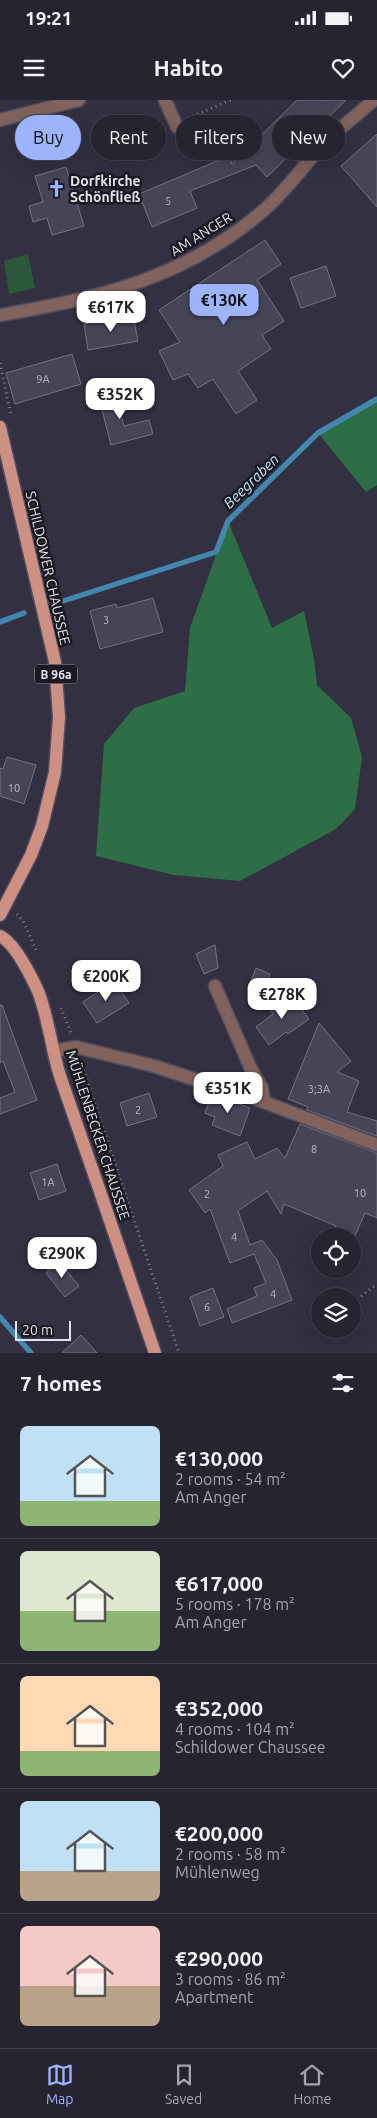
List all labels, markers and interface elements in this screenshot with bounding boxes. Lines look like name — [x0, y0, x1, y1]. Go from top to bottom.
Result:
text: 19:21 — [25, 7, 73, 29]
icon: menu — [20, 54, 48, 82]
icon: heart — [329, 54, 357, 82]
text: Habito — [154, 55, 223, 80]
chip: Buy — [15, 115, 81, 160]
chip: Rent — [91, 115, 166, 160]
chip: Filters — [176, 115, 262, 160]
chip: New — [272, 115, 345, 160]
place label: Dorfkirche Schönfließ — [70, 173, 141, 205]
church icon: Dorfkirche Schönfließ — [46, 179, 66, 199]
house number: 5 — [165, 195, 171, 207]
street label: AM ANGER — [167, 209, 235, 259]
pin: €130K — [189, 284, 259, 326]
pin: €617K — [76, 290, 146, 333]
text: €130K — [201, 291, 247, 309]
text: €617K — [88, 298, 134, 316]
house number: 9A — [36, 373, 51, 385]
pin: €352K — [85, 378, 155, 420]
text: €352K — [97, 385, 143, 403]
water label: Beegraben — [220, 450, 282, 512]
street label: SCHILDOWER CHAUSSEE — [23, 490, 74, 647]
house number: 3 — [103, 614, 109, 626]
road number: B 96a — [35, 664, 77, 684]
house number: 10 — [8, 782, 20, 794]
pin: €200K — [71, 960, 141, 1002]
text: €200K — [83, 967, 129, 985]
pin: €278K — [247, 978, 317, 1020]
text: €278K — [259, 985, 305, 1003]
street label: MÜHLENBECKER CHAUSSEE — [63, 1048, 134, 1222]
pin: €351K — [193, 1072, 263, 1114]
text: €351K — [205, 1079, 251, 1097]
house number: 3;3A — [308, 1083, 331, 1095]
house number: 2 — [135, 1104, 141, 1116]
house number: 8 — [311, 1143, 317, 1155]
house number: 1A — [41, 1176, 56, 1188]
house number: 10 — [354, 1187, 366, 1199]
house number: 2 — [204, 1188, 210, 1200]
map controls — [311, 1228, 361, 1338]
button: locate — [311, 1228, 361, 1278]
house number: 4 — [231, 1231, 237, 1243]
pin: €290K — [27, 1236, 97, 1279]
text: €290K — [39, 1244, 85, 1262]
house number: 4 — [270, 1288, 276, 1300]
button: layers — [311, 1288, 361, 1338]
house number: 6 — [204, 1301, 210, 1313]
scale bar — [15, 1318, 71, 1341]
text: 20 m — [22, 1322, 53, 1338]
icon: filters — [329, 1369, 357, 1397]
text: 7 homes — [20, 1371, 102, 1395]
icon: home — [60, 1446, 120, 1506]
text: €130,000 — [175, 1446, 263, 1470]
text: 2 rooms · 54 m² — [175, 1470, 286, 1488]
text: Am Anger — [175, 1488, 247, 1506]
icon: home — [60, 1571, 120, 1631]
text: €617,000 — [175, 1571, 263, 1595]
text: 5 rooms · 178 m² — [175, 1595, 295, 1613]
text: Am Anger — [175, 1613, 247, 1631]
icon: home — [60, 1696, 120, 1756]
text: €352,000 — [175, 1696, 263, 1720]
text: 4 rooms · 104 m² — [175, 1720, 295, 1738]
text: Schildower Chaussee — [175, 1738, 326, 1756]
icon: home — [60, 1821, 120, 1881]
text: €200,000 — [175, 1821, 263, 1845]
text: 2 rooms · 58 m² — [175, 1845, 286, 1863]
text: Mühlenweg — [175, 1863, 260, 1881]
icon: home — [60, 1946, 120, 2006]
text: €290,000 — [175, 1946, 263, 1970]
text: 3 rooms · 86 m² — [175, 1970, 286, 1988]
text: Apartment — [175, 1988, 253, 2006]
tab: Map — [46, 2061, 74, 2107]
tab: Saved — [165, 2061, 202, 2107]
tab: Home — [294, 2061, 331, 2107]

